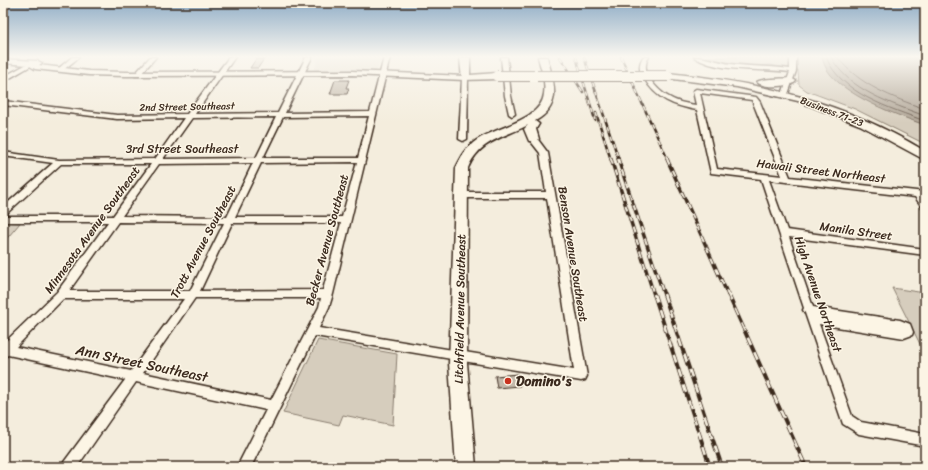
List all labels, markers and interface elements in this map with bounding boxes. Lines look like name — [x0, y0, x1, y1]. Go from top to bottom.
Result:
street label: Business 71-23 — [797, 92, 866, 132]
street label: 2nd Street Southeast — [139, 97, 236, 117]
street label: 3rd Street Southeast — [126, 138, 239, 160]
street label: Hawaii Street Northeast — [755, 152, 888, 190]
street label: Minnesota Avenue Southeast — [38, 162, 146, 298]
street label: Becker Avenue Southeast — [299, 172, 355, 308]
street label: Trott Avenue Southeast — [164, 181, 242, 303]
street label: Benson Avenue Southeast — [551, 185, 595, 323]
street label: Manila Street — [818, 215, 894, 247]
street label: High Avenue Northeast — [788, 233, 849, 356]
street label: Litchfield Avenue Southeast — [448, 234, 472, 384]
street label: Ann Street Southeast — [72, 337, 212, 390]
place label: Domino's — [516, 369, 572, 394]
marker: Domino's — [503, 376, 513, 386]

